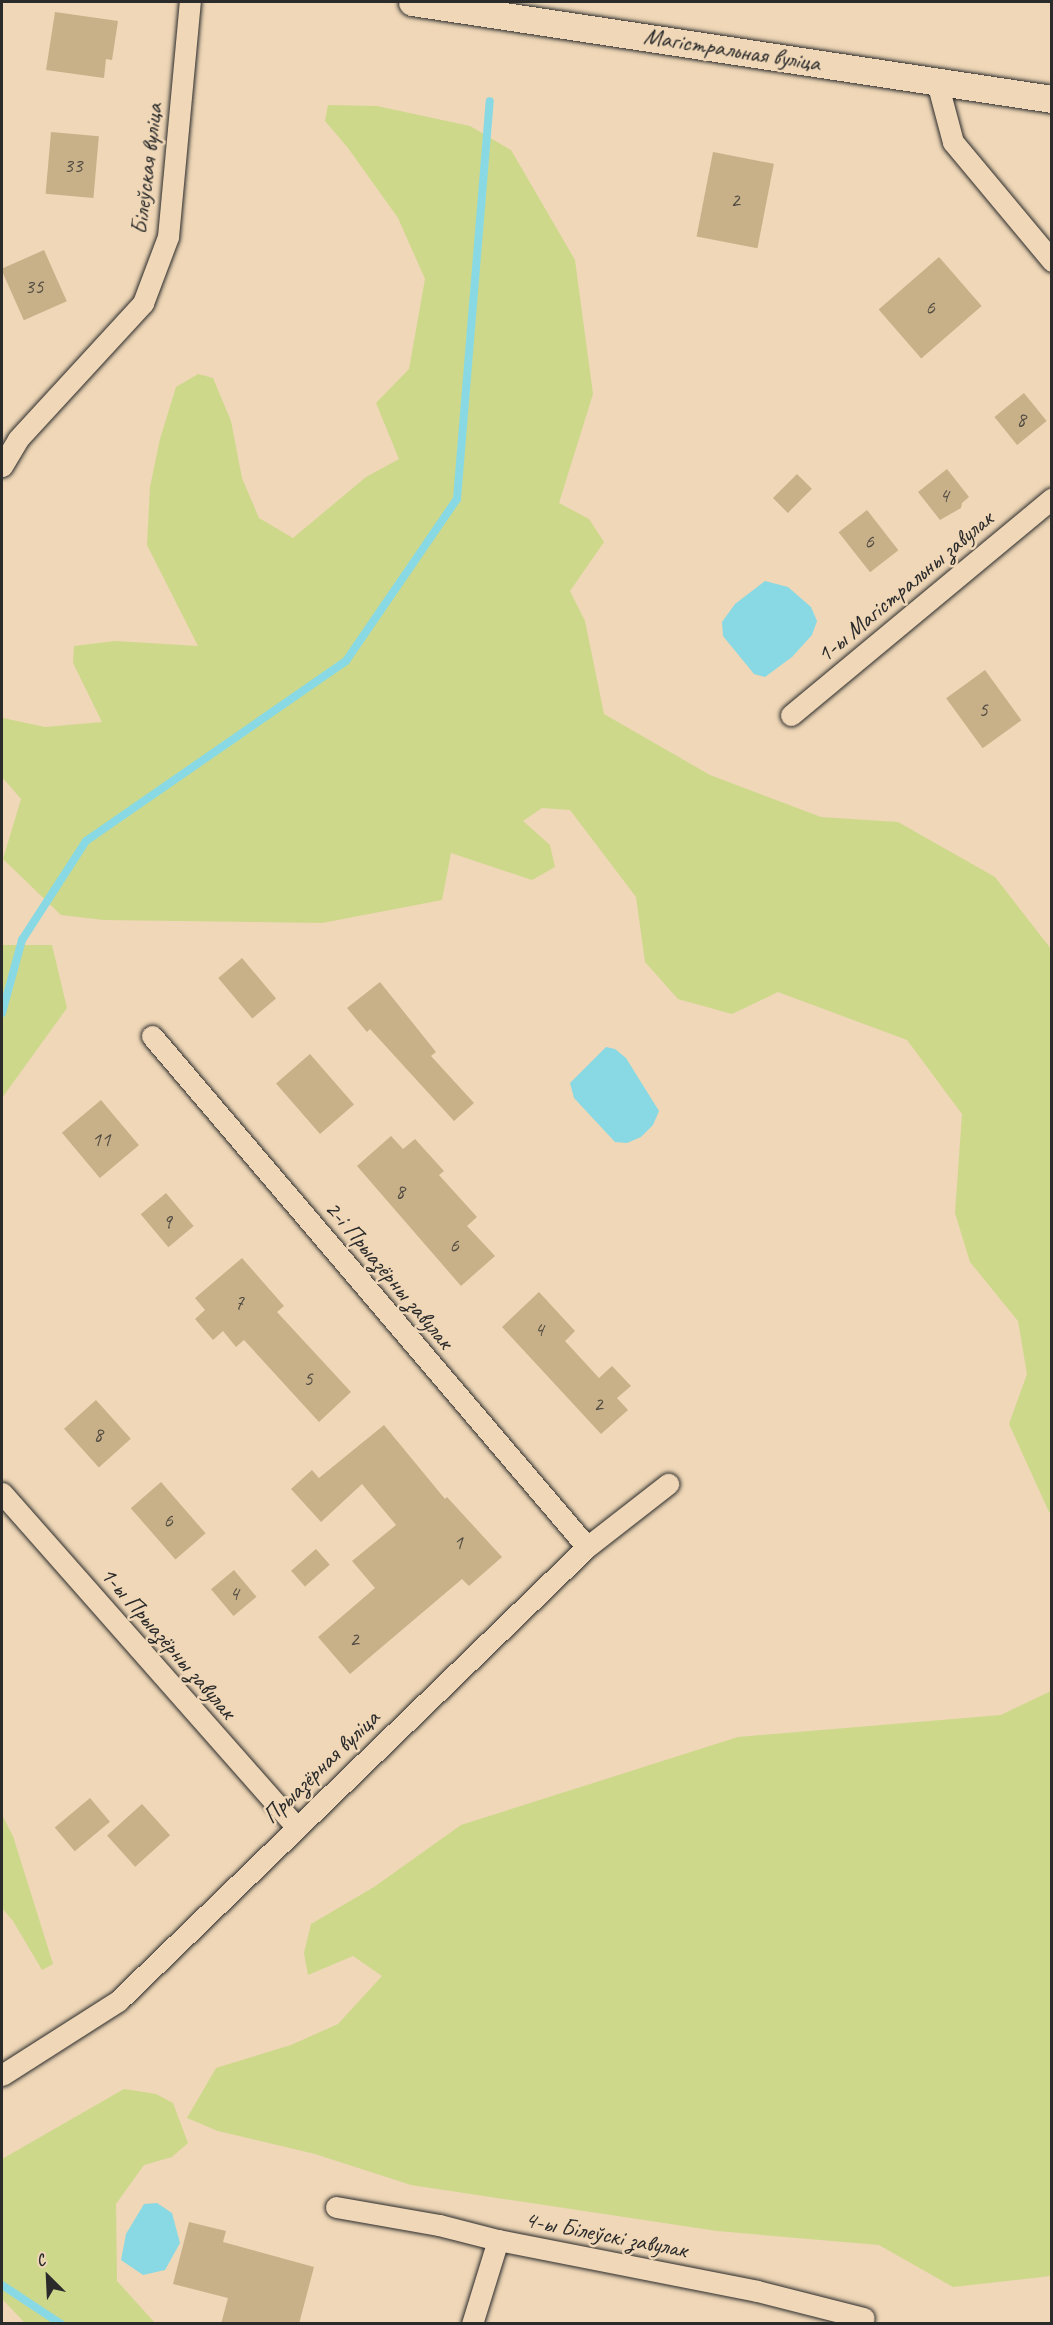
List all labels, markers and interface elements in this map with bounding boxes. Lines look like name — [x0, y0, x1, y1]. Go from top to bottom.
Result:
street label: Магістральная вуліца — [642, 22, 822, 78]
street label: Білеўская вуліца — [125, 103, 169, 235]
house number: 33 — [64, 152, 82, 178]
house number: 2 — [730, 187, 740, 213]
house number: 35 — [25, 273, 43, 299]
house number: 6 — [925, 294, 935, 320]
house number: 8 — [1016, 406, 1026, 432]
house number: 4 — [939, 482, 949, 508]
street label: 1-ы Магістральны завулак — [811, 505, 999, 669]
house number: 6 — [864, 528, 874, 554]
house number: 5 — [978, 696, 988, 722]
house number: 11 — [92, 1126, 110, 1152]
house number: 8 — [395, 1178, 405, 1204]
street label: 2-і Прыазёрны завулак — [319, 1195, 459, 1355]
house number: 9 — [162, 1208, 172, 1234]
house number: 6 — [449, 1232, 459, 1258]
house number: 7 — [234, 1289, 244, 1315]
house number: 4 — [534, 1316, 544, 1342]
house number: 5 — [303, 1365, 313, 1391]
house number: 2 — [593, 1391, 603, 1417]
house number: 8 — [93, 1421, 103, 1447]
house number: 6 — [163, 1507, 173, 1533]
house number: 1 — [453, 1529, 463, 1555]
street label: 1-ы Прыазёрны завулак — [94, 1561, 242, 1725]
house number: 4 — [229, 1580, 239, 1606]
house number: 2 — [349, 1626, 359, 1652]
street label: Прыазёрная вуліца — [257, 1705, 385, 1829]
street label: 4-ы Білеўскі завулак — [522, 2205, 690, 2265]
north arrow — [18, 2247, 78, 2307]
text: С — [33, 2250, 48, 2271]

